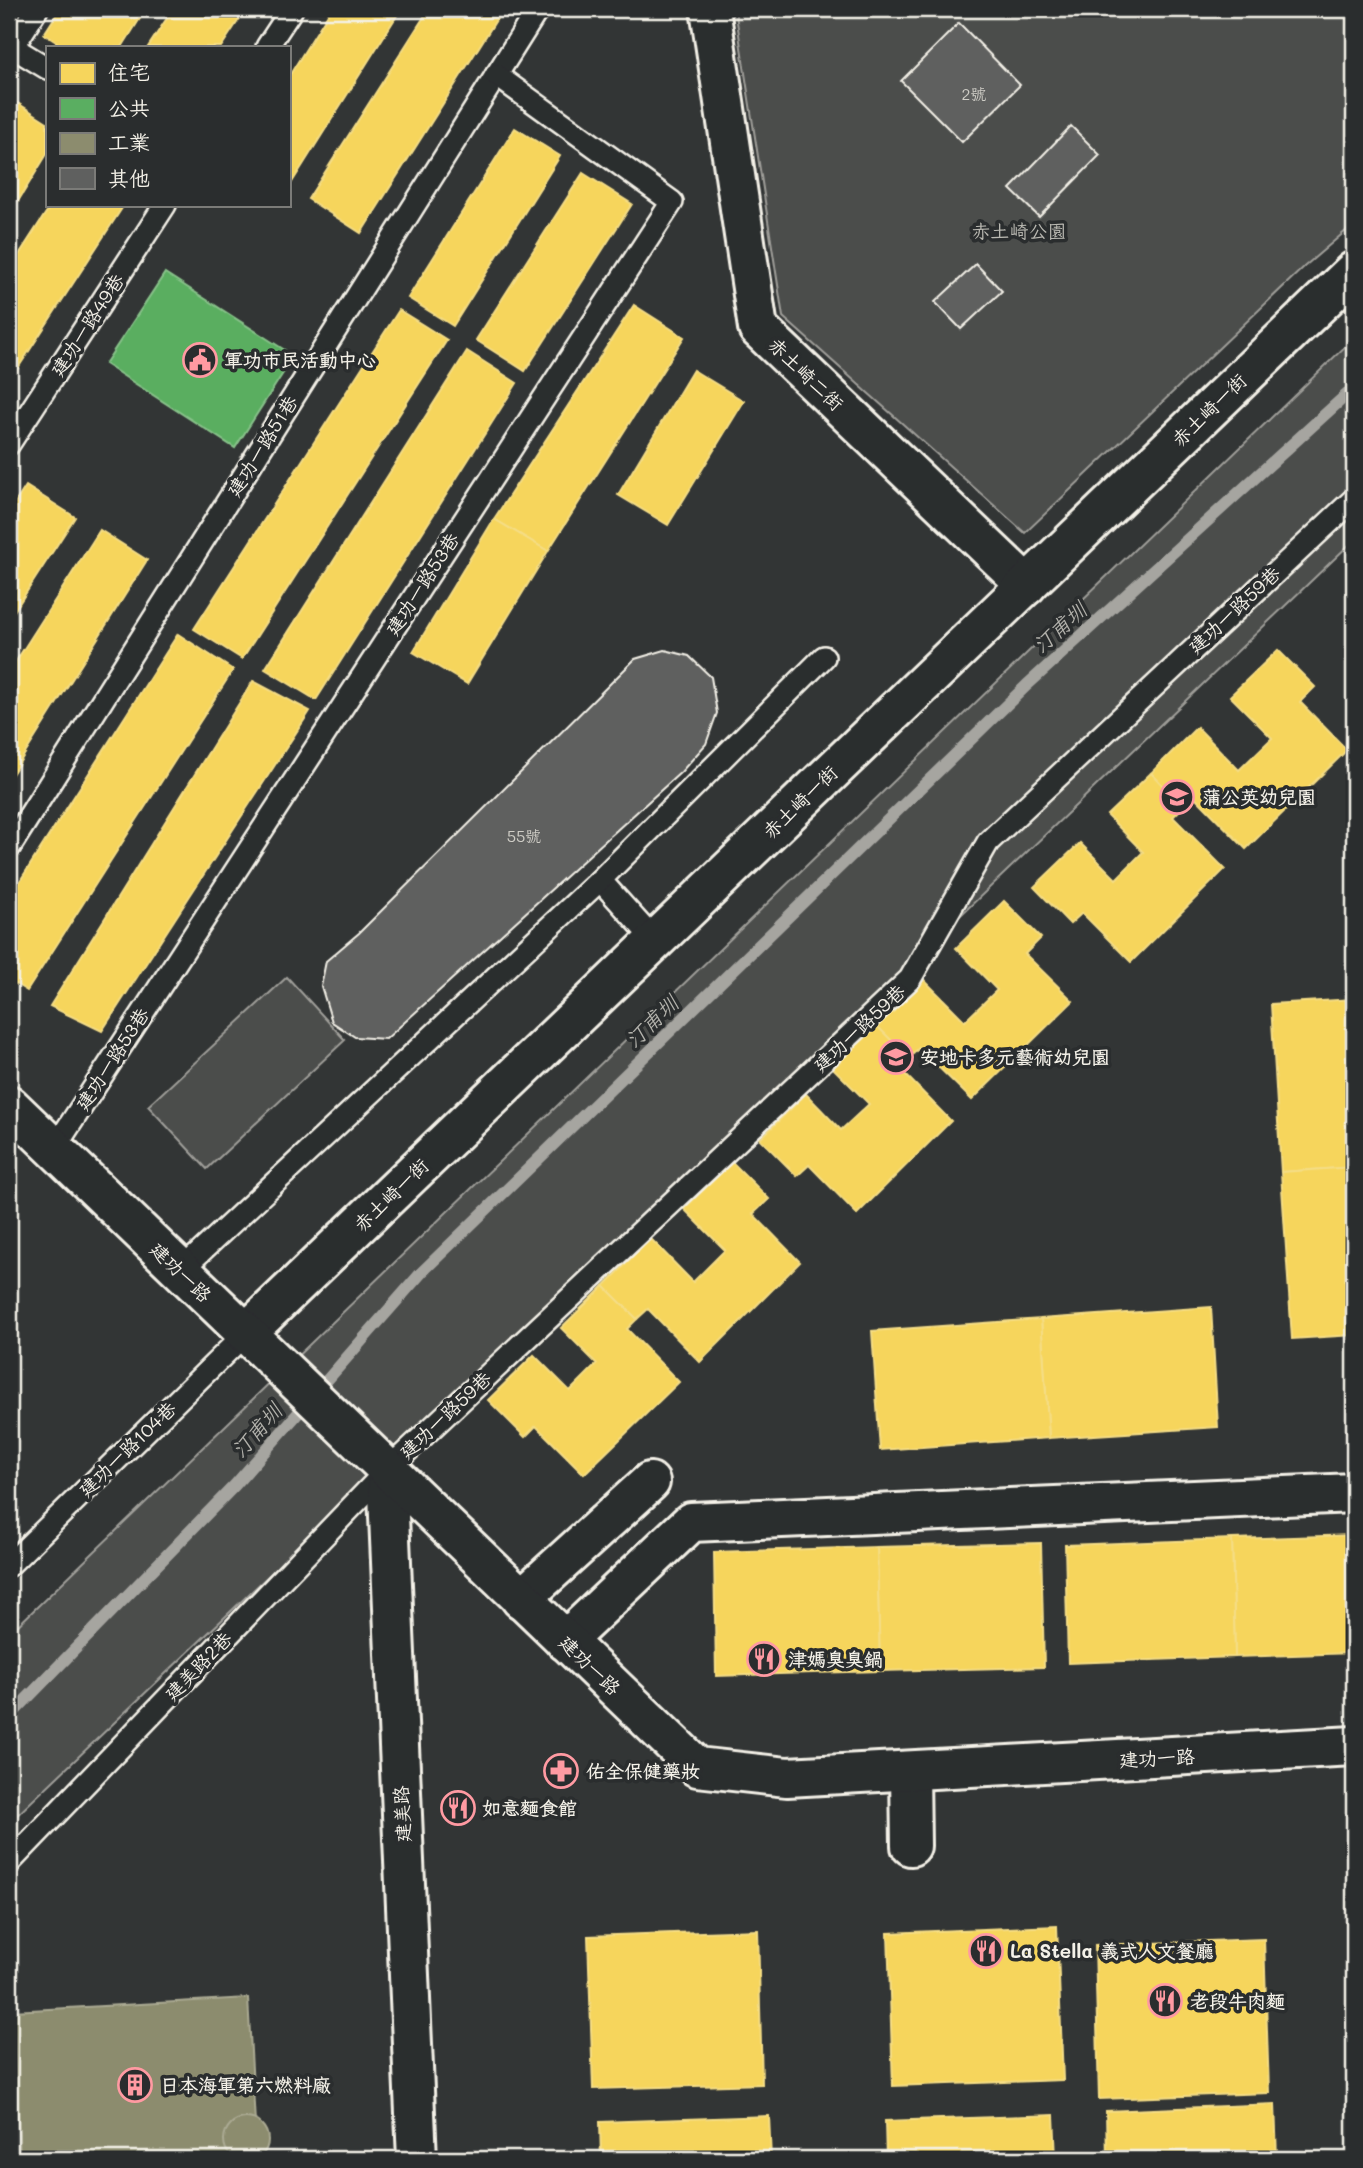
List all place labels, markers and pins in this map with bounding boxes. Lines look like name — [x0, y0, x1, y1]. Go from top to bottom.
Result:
public building icon: 軍功市民活動中心 — [181, 341, 219, 379]
place label: 軍功市民活動中心 — [224, 347, 376, 372]
school or university icon: 蒲公英幼兒園 — [1158, 778, 1196, 816]
place label: 蒲公英幼兒園 — [1202, 784, 1316, 809]
school or university icon: 安地卡多元藝術幼兒園 — [877, 1038, 915, 1076]
place label: 安地卡多元藝術幼兒園 — [920, 1044, 1110, 1069]
restaurant icon: 津媽臭臭鍋 — [745, 1640, 783, 1678]
place label: 津媽臭臭鍋 — [788, 1646, 883, 1671]
pharmacy icon: 佑全保健藥妝 — [542, 1752, 580, 1790]
place label: 佑全保健藥妝 — [586, 1758, 700, 1783]
restaurant icon: 如意麵食館 — [439, 1789, 477, 1827]
place label: 如意麵食館 — [482, 1795, 577, 1820]
restaurant icon: La Stella 義式人文餐廳 — [967, 1932, 1005, 1970]
place label: La Stella 義式人文餐廳 — [1010, 1938, 1214, 1963]
restaurant icon: 老段牛肉麵 — [1146, 1982, 1184, 2020]
place label: 老段牛肉麵 — [1190, 1988, 1285, 2013]
building icon: 日本海軍第六燃料廠 — [116, 2066, 154, 2104]
place label: 日本海軍第六燃料廠 — [160, 2072, 331, 2097]

